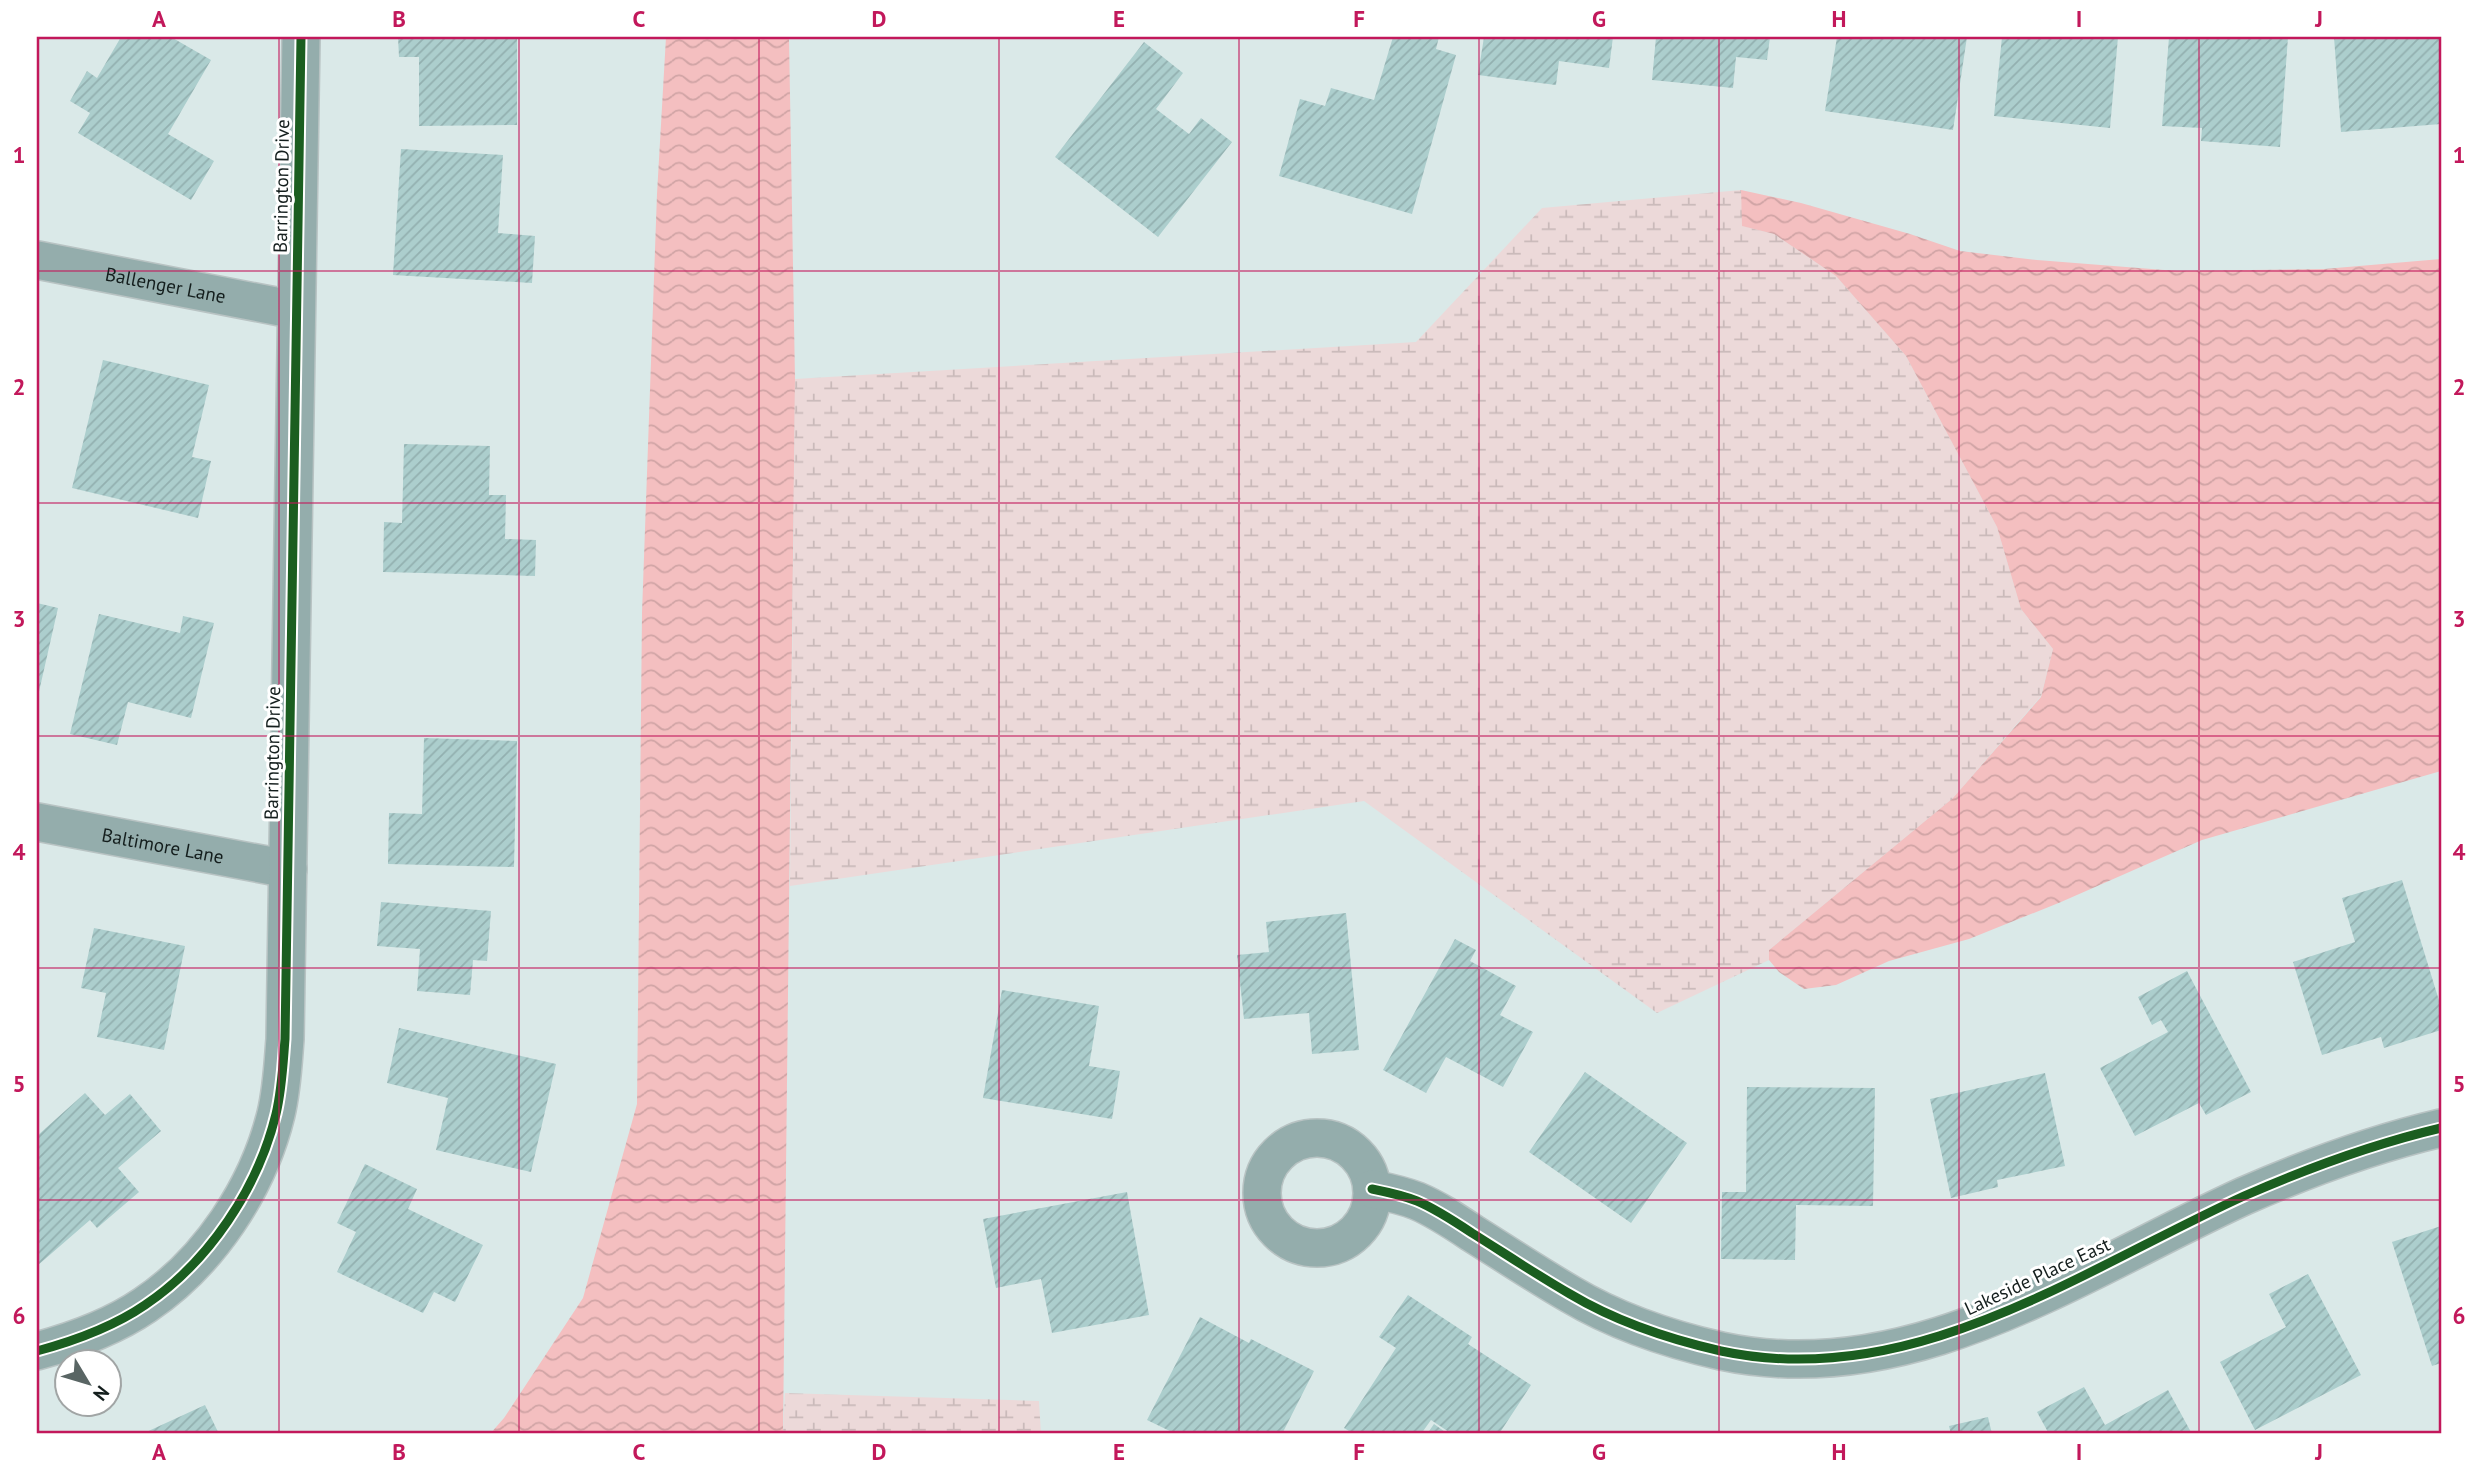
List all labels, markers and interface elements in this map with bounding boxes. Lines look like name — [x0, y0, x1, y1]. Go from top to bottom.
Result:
text: A — [152, 4, 166, 33]
text: B — [392, 4, 406, 33]
text: C — [633, 4, 646, 33]
text: D — [872, 4, 886, 33]
text: E — [1113, 4, 1125, 33]
text: F — [1353, 4, 1365, 33]
text: G — [1592, 4, 1606, 33]
text: H — [1832, 4, 1846, 33]
text: I — [2076, 4, 2082, 33]
text: J — [2314, 4, 2323, 33]
street label: Barrington Drive — [268, 119, 294, 253]
text: 1 — [12, 140, 26, 169]
text: 1 — [2452, 140, 2466, 169]
street label: Ballenger Lane — [103, 261, 228, 308]
text: 2 — [12, 372, 26, 401]
text: 2 — [2452, 372, 2466, 401]
text: 3 — [12, 604, 26, 633]
text: 3 — [2452, 604, 2466, 633]
street label: Barrington Drive — [259, 686, 285, 820]
street label: Baltimore Lane — [100, 822, 226, 869]
text: 4 — [12, 837, 26, 866]
text: 4 — [2452, 837, 2466, 866]
text: 5 — [12, 1069, 26, 1098]
text: 5 — [2452, 1069, 2466, 1098]
street label: Lakeside Place East — [1960, 1232, 2114, 1320]
text: 6 — [12, 1301, 26, 1330]
text: 6 — [2452, 1301, 2466, 1330]
north arrow — [52, 1348, 122, 1418]
text: N — [88, 1381, 115, 1406]
text: A — [152, 1437, 166, 1466]
text: B — [392, 1437, 406, 1466]
text: C — [633, 1437, 646, 1466]
text: D — [872, 1437, 886, 1466]
text: E — [1113, 1437, 1125, 1466]
text: F — [1353, 1437, 1365, 1466]
text: G — [1592, 1437, 1606, 1466]
text: H — [1832, 1437, 1846, 1466]
text: I — [2076, 1437, 2082, 1466]
text: J — [2314, 1437, 2323, 1466]

